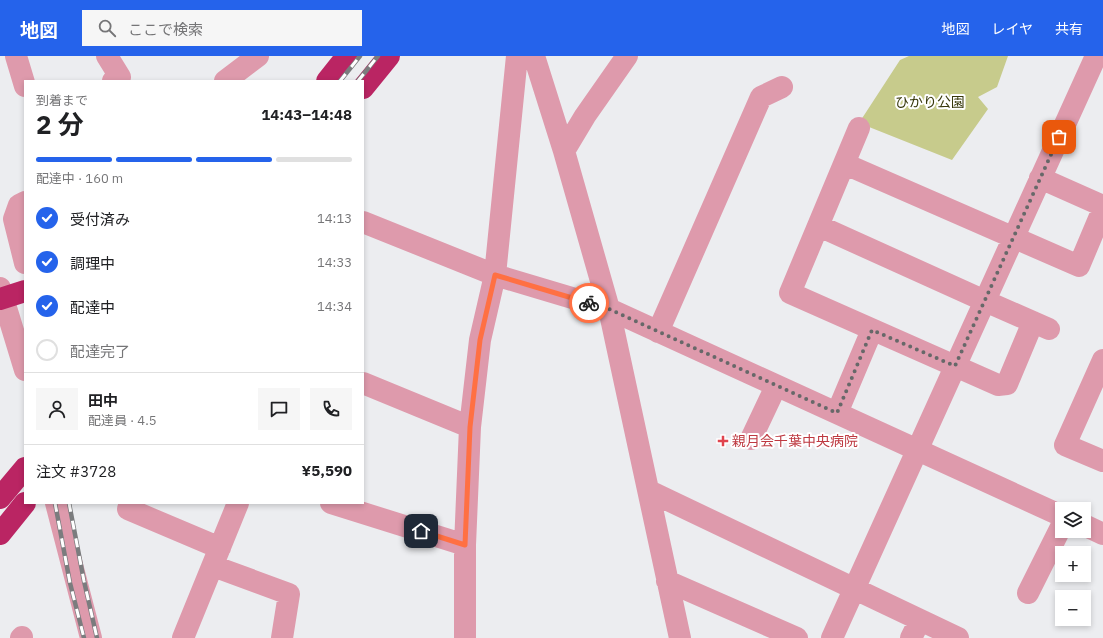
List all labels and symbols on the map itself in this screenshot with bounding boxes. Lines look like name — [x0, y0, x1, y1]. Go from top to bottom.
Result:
park label: ひかり公園 — [895, 93, 965, 111]
pin — [1042, 120, 1076, 154]
courier — [569, 283, 609, 323]
place label: 親月会千葉中央病院 — [732, 432, 858, 450]
marker: 親月会千葉中央病院 — [717, 435, 729, 447]
pin — [404, 514, 438, 548]

